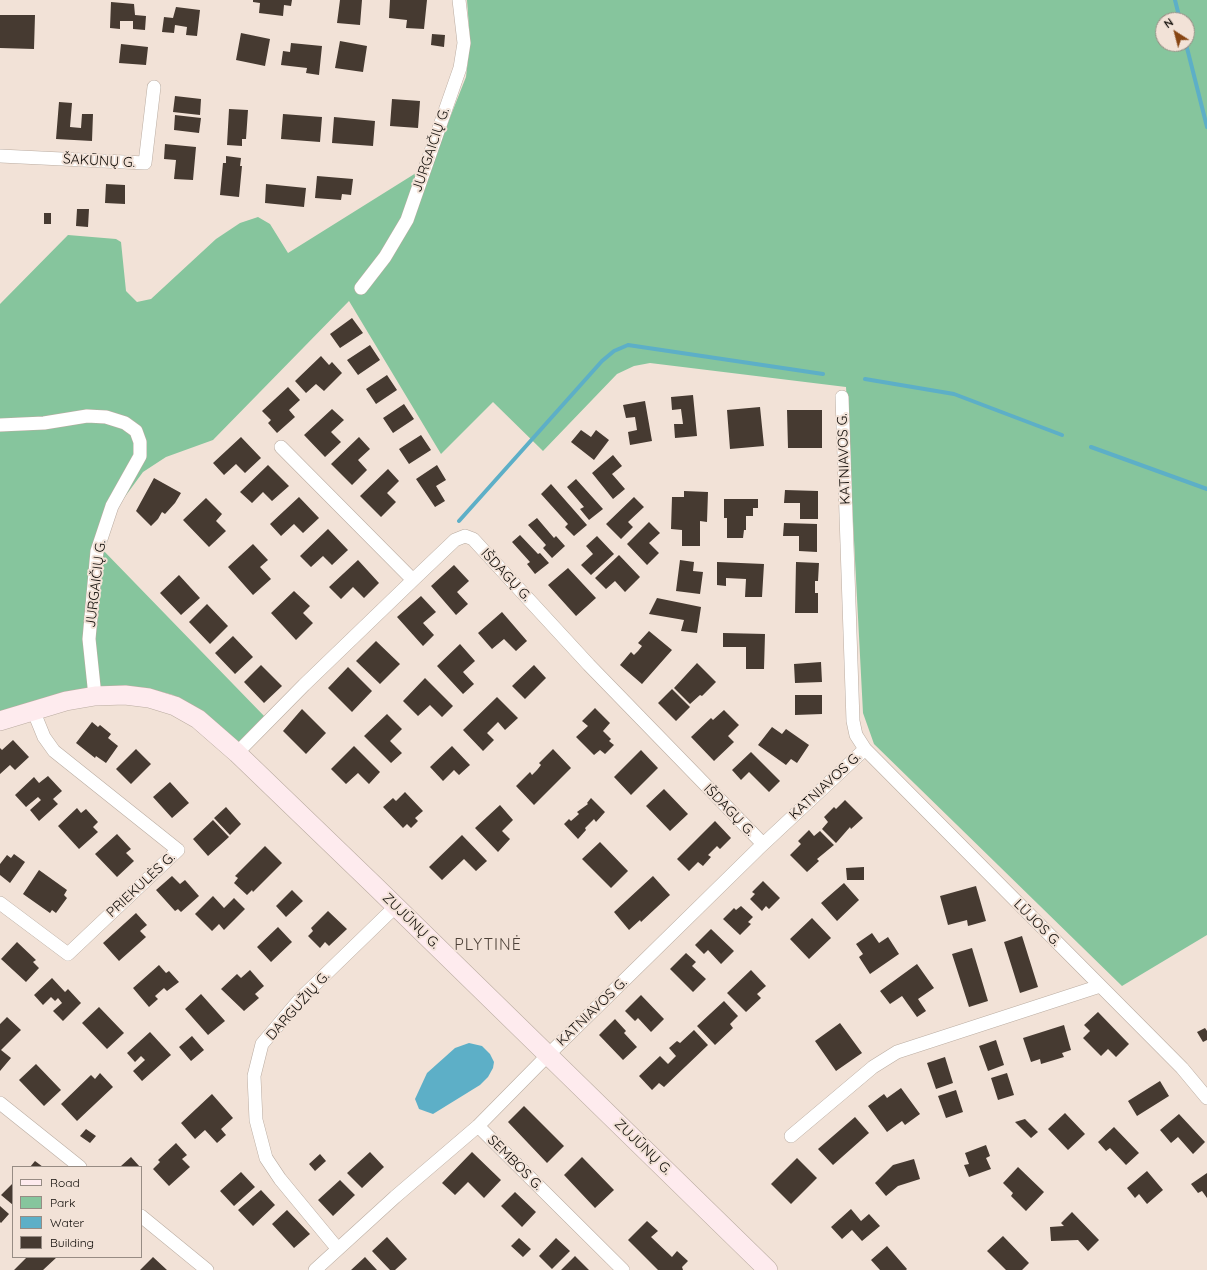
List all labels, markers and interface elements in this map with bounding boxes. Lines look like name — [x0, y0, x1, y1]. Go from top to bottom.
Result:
north arrow — [1155, 12, 1195, 52]
text: N — [1161, 15, 1176, 31]
street label: JURGAIČIŲ G. — [409, 106, 453, 194]
street label: ŠAKŪNŲ G. — [62, 151, 136, 171]
street label: KATNIAVOS G. — [834, 413, 854, 505]
street label: JURGAIČIŲ G. — [82, 539, 110, 629]
street label: IŠDAGŲ G. — [477, 545, 535, 605]
street label: KATNIAVOS G. — [786, 749, 864, 823]
street label: IŠDAGŲ G. — [700, 780, 758, 840]
street label: PRIEKULĖS G. — [103, 849, 179, 921]
street label: ZUJŪNŲ G. — [379, 890, 443, 952]
street label: LŪJOS G. — [1010, 896, 1064, 950]
district label: PLYTINĖ — [454, 935, 522, 955]
street label: DARGUŽIŲ G. — [263, 968, 333, 1044]
street label: KATNIAVOS G. — [553, 974, 631, 1050]
street label: ZUJŪNŲ G. — [611, 1116, 675, 1178]
street label: SEMBOS G. — [484, 1132, 546, 1194]
legend — [12, 1166, 142, 1258]
text: Road — [50, 1175, 80, 1190]
text: Park — [50, 1195, 75, 1210]
text: Water — [50, 1215, 84, 1230]
text: Building — [50, 1235, 94, 1250]

